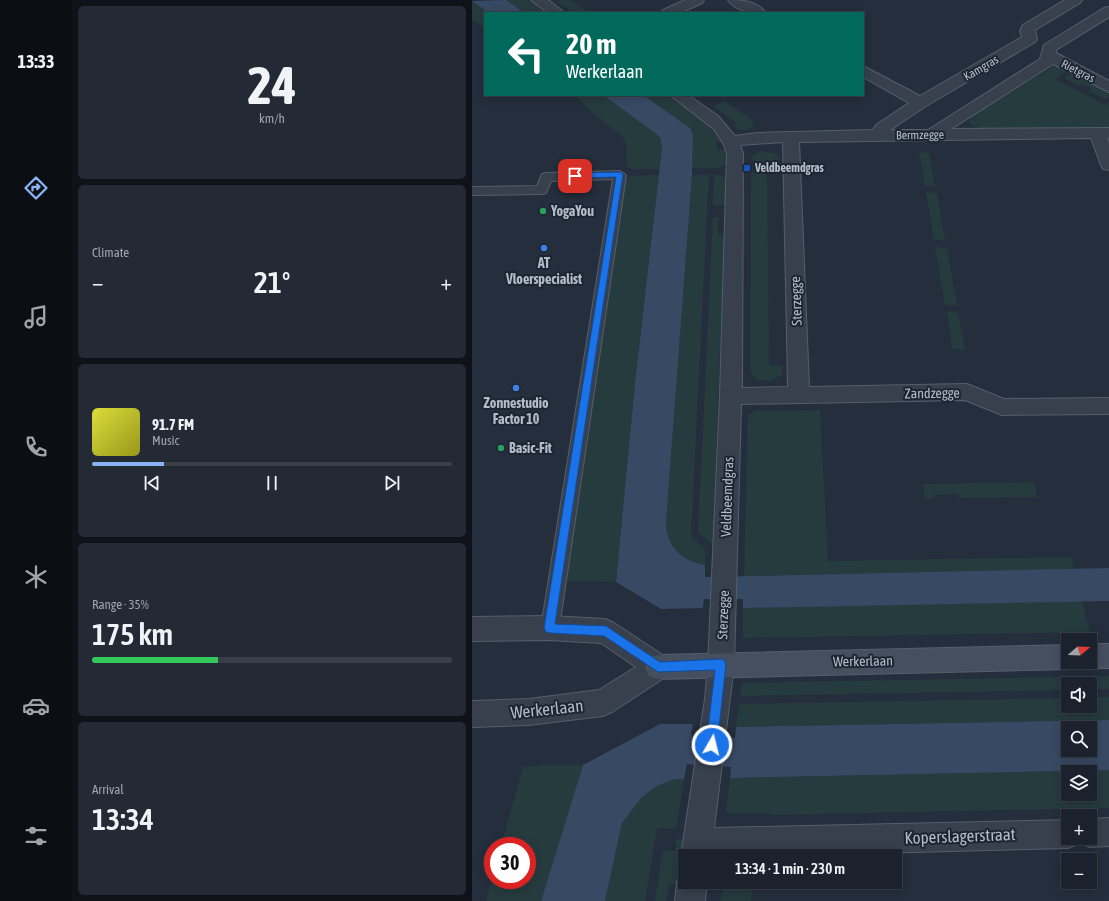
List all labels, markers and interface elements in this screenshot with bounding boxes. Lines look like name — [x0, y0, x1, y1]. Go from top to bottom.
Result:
icon: left — [500, 28, 552, 80]
text: 20 m — [566, 28, 616, 60]
text: 13:33 — [17, 51, 55, 72]
street label: Kamgras — [961, 52, 1001, 84]
text: 24 — [248, 55, 296, 115]
street label: Rietgras — [1059, 57, 1097, 85]
text: Werkerlaan — [566, 61, 643, 82]
text: km/h — [259, 111, 285, 126]
street label: Bermzegge — [896, 128, 944, 142]
pin — [558, 159, 592, 193]
place label: Veldbeemdgras — [754, 161, 825, 175]
marker: Veldbeemdgras — [742, 163, 752, 173]
icon: arrive — [564, 165, 586, 187]
icon: directions — [22, 174, 50, 202]
place label: YogaYou — [550, 203, 594, 219]
marker: YogaYou — [538, 206, 548, 216]
marker: AT Vloerspecialist — [539, 243, 549, 253]
text: Climate — [92, 245, 129, 260]
place label: AT Vloerspecialist — [505, 255, 582, 287]
text: 21° — [254, 265, 290, 299]
text: − — [92, 269, 103, 295]
text: + — [441, 269, 452, 295]
street label: Sterzegge — [787, 276, 805, 326]
icon: music — [22, 303, 50, 331]
marker: Zonnestudio Factor 10 — [511, 383, 521, 393]
street label: Zandzegge — [904, 385, 960, 401]
place label: Zonnestudio Factor 10 — [484, 395, 549, 427]
text: 91.7 FM — [152, 416, 194, 433]
icon: phone — [22, 433, 50, 461]
text: Music — [152, 433, 179, 448]
place label: Basic-Fit — [509, 440, 552, 456]
marker: Basic-Fit — [496, 443, 506, 453]
street label: Veldbeemdgras — [718, 457, 736, 537]
icon: previous — [141, 472, 163, 494]
icon: pause — [261, 472, 283, 494]
icon: next — [381, 472, 403, 494]
icon: climate — [22, 563, 50, 591]
street label: Sterzegge — [714, 590, 732, 640]
text: Range · 35% — [92, 597, 149, 612]
text: 175 km — [92, 617, 173, 651]
north arrow — [1061, 633, 1097, 669]
map controls — [1061, 633, 1097, 889]
street label: Werkerlaan — [833, 652, 893, 670]
button: sound — [1061, 677, 1097, 713]
icon: car — [22, 692, 50, 720]
street label: Werkerlaan — [510, 695, 584, 723]
button: search — [1061, 721, 1097, 757]
position arrow — [691, 724, 733, 766]
button: layers — [1061, 765, 1097, 801]
text: Arrival — [92, 782, 124, 797]
text: 13:34 — [92, 802, 154, 836]
button: + — [1061, 809, 1097, 845]
icon: filters — [22, 822, 50, 850]
street label: Koperslagerstraat — [904, 824, 1016, 848]
speed limit sign: 30 — [484, 837, 536, 889]
button: − — [1061, 853, 1097, 889]
text: 13:34 · 1 min · 230 m — [735, 860, 845, 877]

